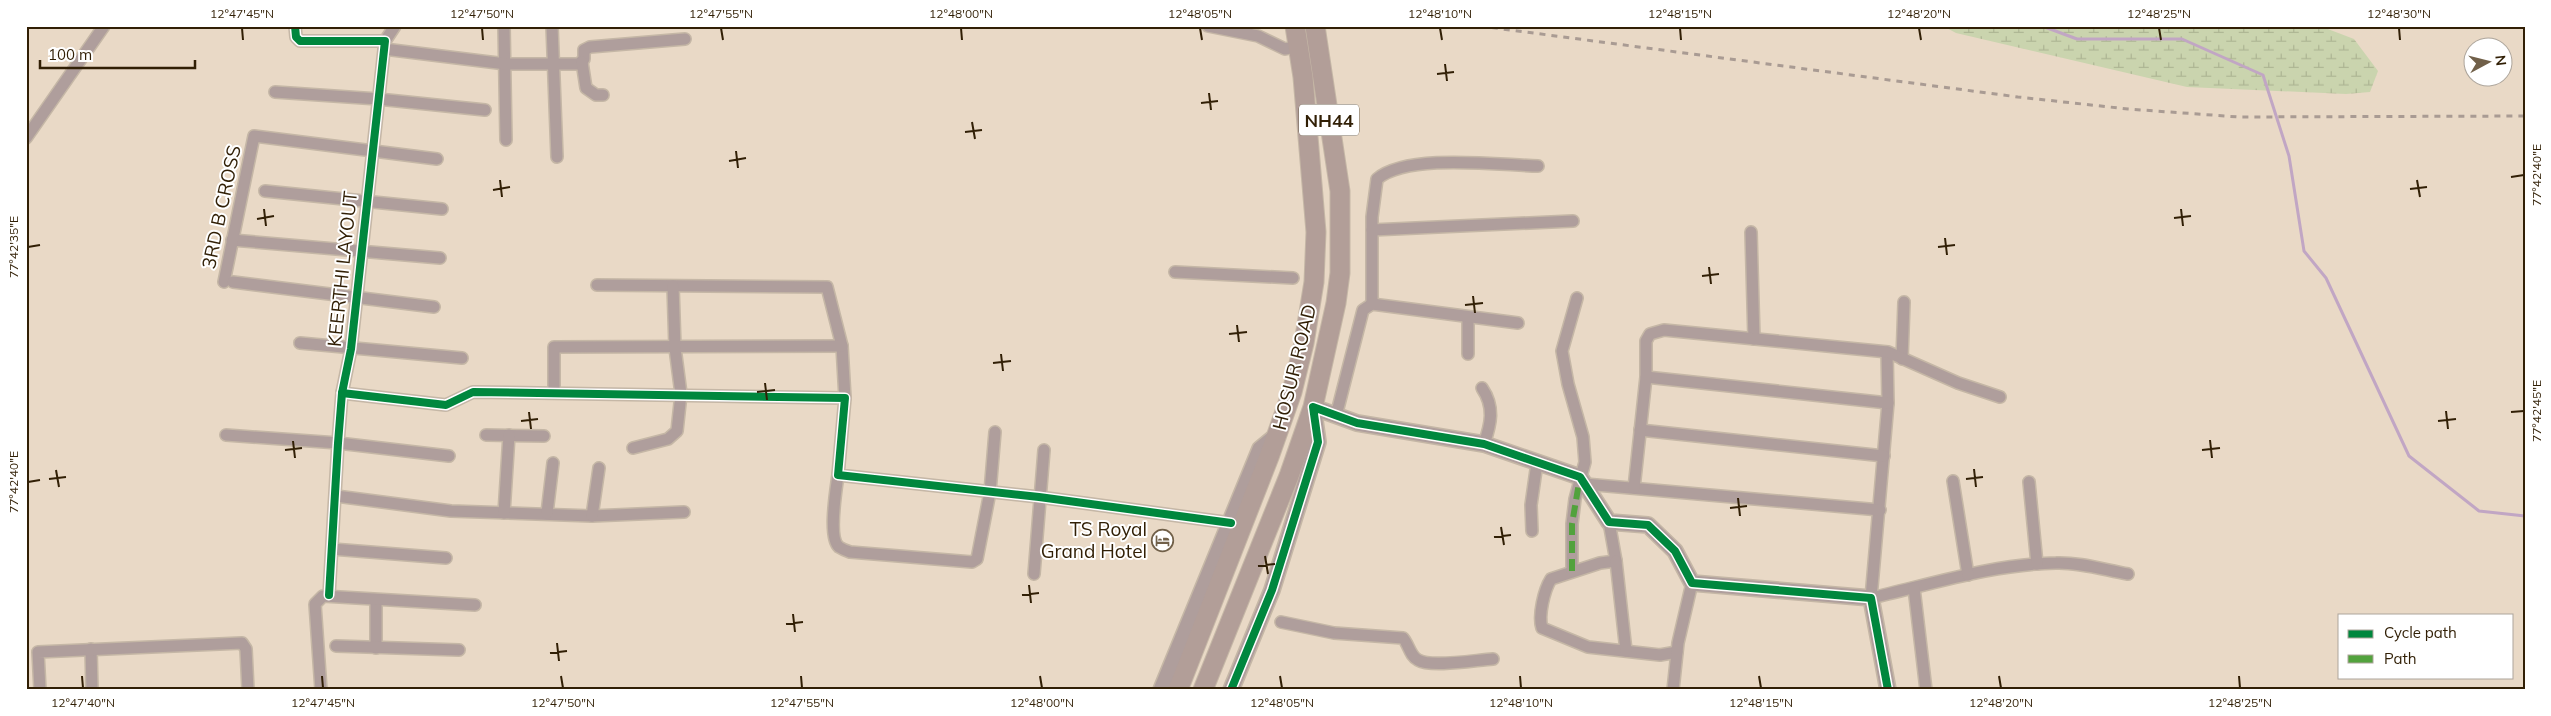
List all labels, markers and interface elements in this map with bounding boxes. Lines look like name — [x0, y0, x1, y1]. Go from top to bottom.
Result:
text: 12°47'45"N — [210, 6, 274, 21]
text: 12°47'50"N — [450, 6, 514, 21]
text: 12°47'55"N — [689, 6, 753, 21]
text: 12°48'00"N — [929, 6, 993, 21]
text: 12°48'05"N — [1168, 6, 1232, 21]
text: 12°48'10"N — [1408, 6, 1472, 21]
text: 12°48'15"N — [1648, 6, 1712, 21]
text: 12°48'20"N — [1887, 6, 1951, 21]
text: 12°48'25"N — [2127, 6, 2191, 21]
text: 12°48'30"N — [2367, 6, 2431, 21]
scale bar — [40, 38, 195, 70]
north arrow — [2464, 38, 2514, 88]
text: 100 m — [48, 45, 92, 64]
text: N — [2491, 54, 2510, 67]
road number: NH44 — [1299, 104, 1359, 136]
street label: 3RD B CROSS — [196, 143, 246, 271]
text: 77°42'40"E — [2529, 144, 2544, 206]
street label: KEERTHI LAYOUT — [322, 189, 362, 348]
text: 77°42'35"E — [6, 216, 21, 278]
street label: HOSUR ROAD — [1267, 302, 1321, 432]
text: 77°42'45"E — [2529, 380, 2544, 442]
text: 77°42'40"E — [6, 451, 21, 513]
place label: TS Royal Grand Hotel — [1041, 517, 1147, 563]
hotel icon: TS Royal Grand Hotel — [1151, 528, 1175, 552]
legend — [2338, 614, 2514, 678]
text: Cycle path — [2384, 623, 2457, 642]
text: Path — [2384, 649, 2416, 668]
text: 12°47'40"N — [51, 695, 115, 710]
text: 12°47'45"N — [291, 695, 355, 710]
text: 12°47'50"N — [531, 695, 595, 710]
text: 12°47'55"N — [770, 695, 834, 710]
text: 12°48'00"N — [1010, 695, 1074, 710]
text: 12°48'05"N — [1250, 695, 1314, 710]
text: 12°48'10"N — [1489, 695, 1553, 710]
text: 12°48'15"N — [1729, 695, 1793, 710]
text: 12°48'20"N — [1969, 695, 2033, 710]
text: 12°48'25"N — [2208, 695, 2272, 710]

